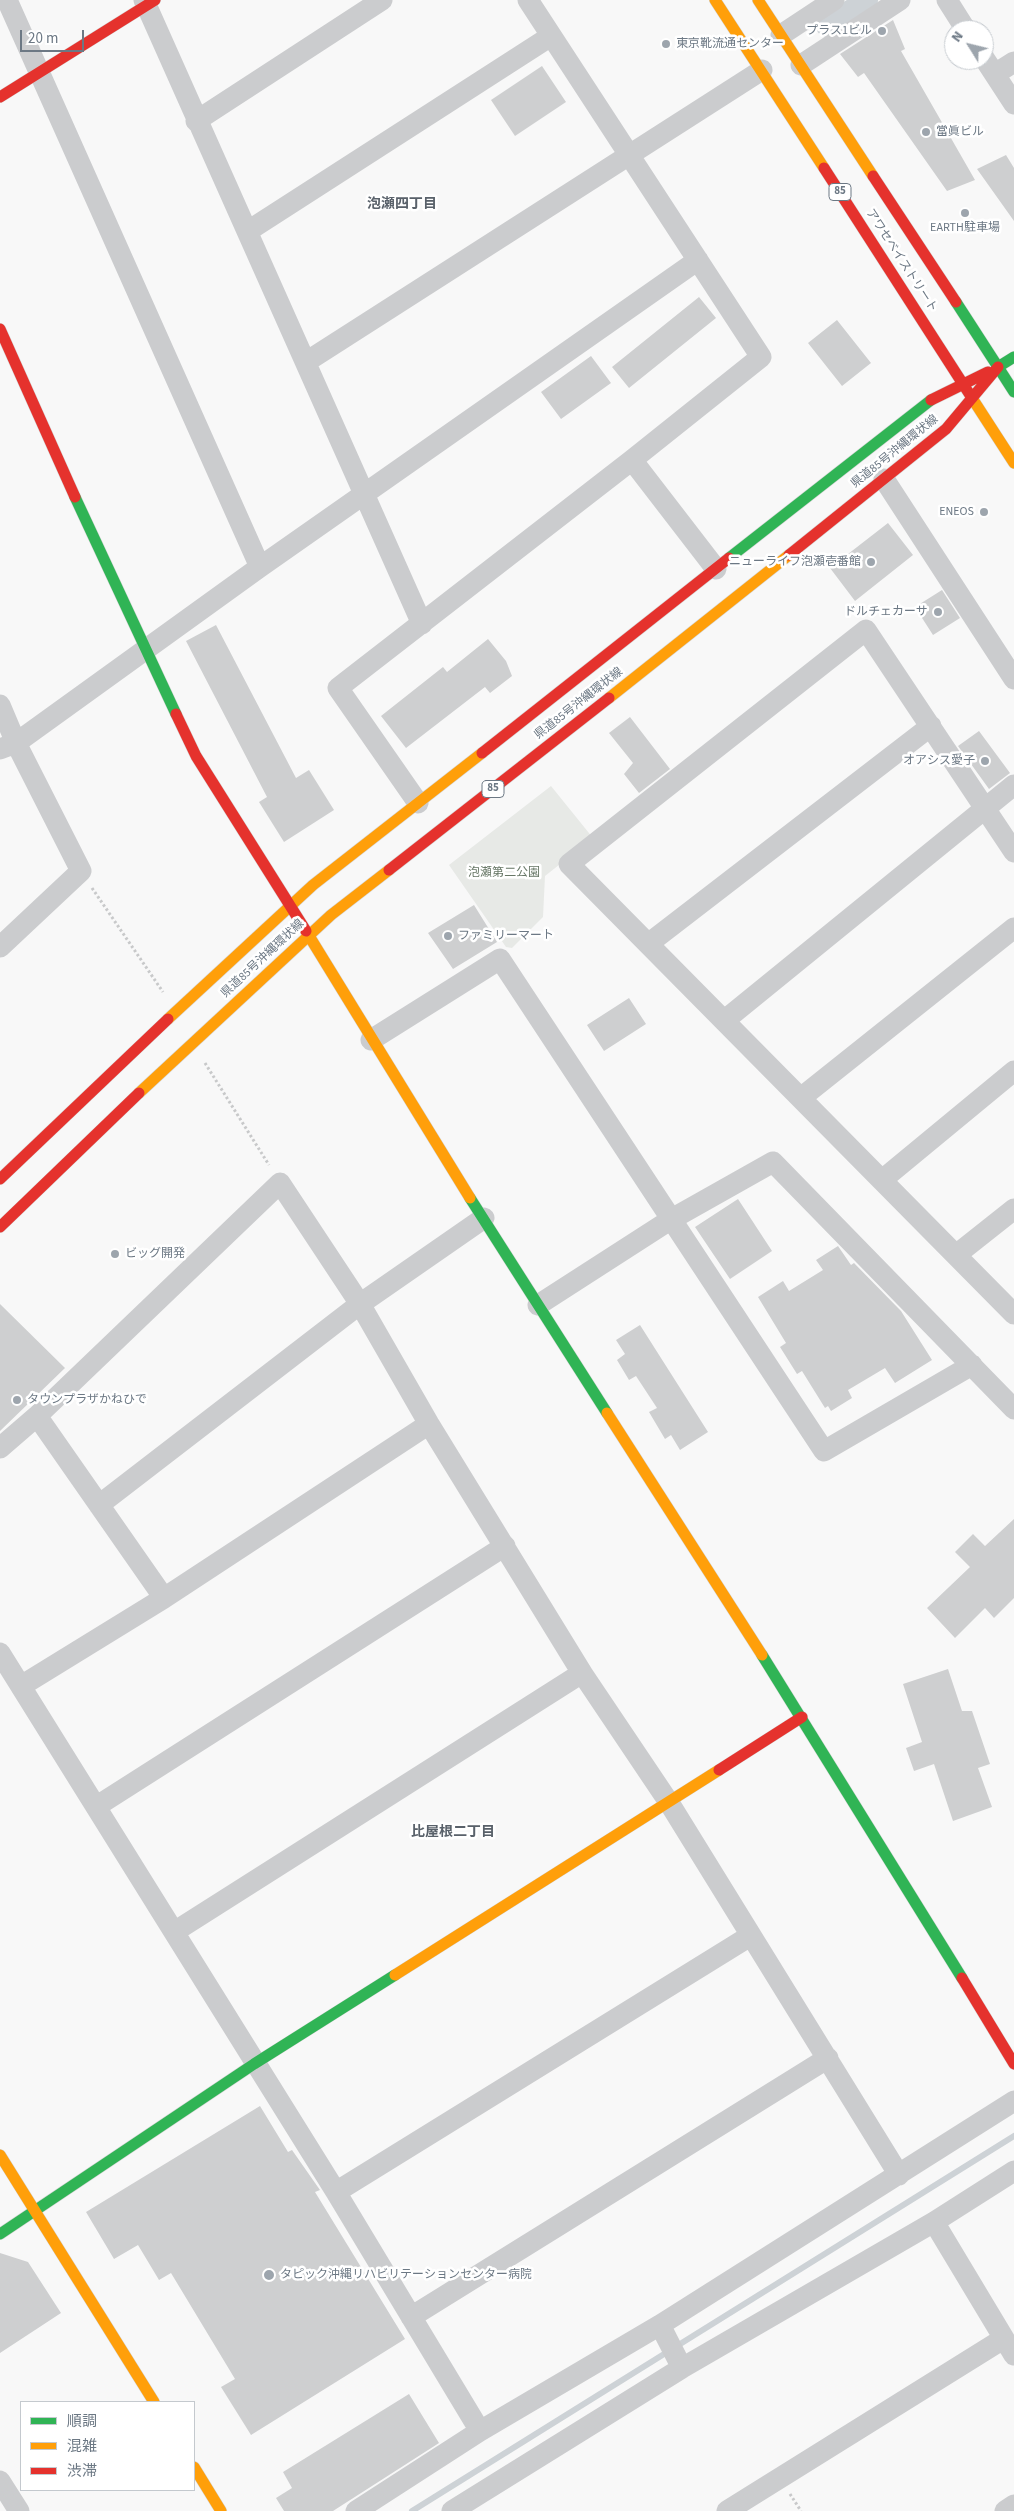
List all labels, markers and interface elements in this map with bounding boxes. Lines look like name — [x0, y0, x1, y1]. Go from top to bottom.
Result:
scale bar — [22, 20, 86, 52]
north arrow — [944, 20, 994, 70]
place label: プラス1ビル — [806, 24, 872, 38]
marker: プラス1ビル — [876, 25, 888, 37]
text: N — [947, 27, 969, 46]
text: 20 m — [28, 28, 58, 49]
place label: 東京靴流通センター — [676, 37, 784, 51]
marker: 東京靴流通センター — [660, 38, 672, 50]
place label: 當眞ビル — [936, 125, 984, 139]
marker: 當眞ビル — [920, 126, 932, 138]
road number: 85 — [829, 183, 851, 200]
district label: 泡瀬四丁目 — [367, 197, 437, 213]
street label: アワセベイストリート — [862, 207, 940, 315]
marker: EARTH駐車場 — [959, 207, 971, 219]
place label: EARTH駐車場 — [930, 221, 1000, 235]
street label: 県道85号沖縄環状線 — [849, 412, 941, 492]
place label: ENEOS — [939, 505, 974, 519]
marker: ENEOS — [978, 506, 990, 518]
place label: ニューライフ泡瀬壱番館 — [729, 555, 861, 569]
marker: ニューライフ泡瀬壱番館 — [865, 556, 877, 568]
place label: ドルチェカーサ — [844, 605, 928, 619]
marker: ドルチェカーサ — [932, 606, 944, 618]
street label: 県道85号沖縄環状線 — [532, 665, 626, 743]
place label: オアシス愛子 — [903, 754, 975, 768]
marker: オアシス愛子 — [979, 755, 991, 767]
road number: 85 — [482, 781, 504, 798]
park label: 泡瀬第二公園 — [468, 866, 540, 880]
street label: 県道85号沖縄環状線 — [219, 917, 307, 1001]
place label: ファミリーマート — [458, 929, 554, 943]
marker: ファミリーマート — [442, 930, 454, 942]
place label: ビッグ開発 — [125, 1247, 185, 1261]
marker: ビッグ開発 — [109, 1248, 121, 1260]
place label: タウンプラザかねひで — [27, 1393, 147, 1407]
marker: タウンプラザかねひで — [11, 1394, 23, 1406]
district label: 比屋根二丁目 — [411, 1825, 495, 1841]
marker: タピック沖縄リハビリテーションセンター病院 — [262, 2268, 276, 2282]
place label: タピック沖縄リハビリテーションセンター病院 — [280, 2268, 532, 2282]
legend — [20, 2401, 195, 2491]
text: 順調 — [67, 2411, 97, 2432]
text: 混雑 — [67, 2436, 97, 2457]
text: 渋滞 — [67, 2461, 97, 2482]

